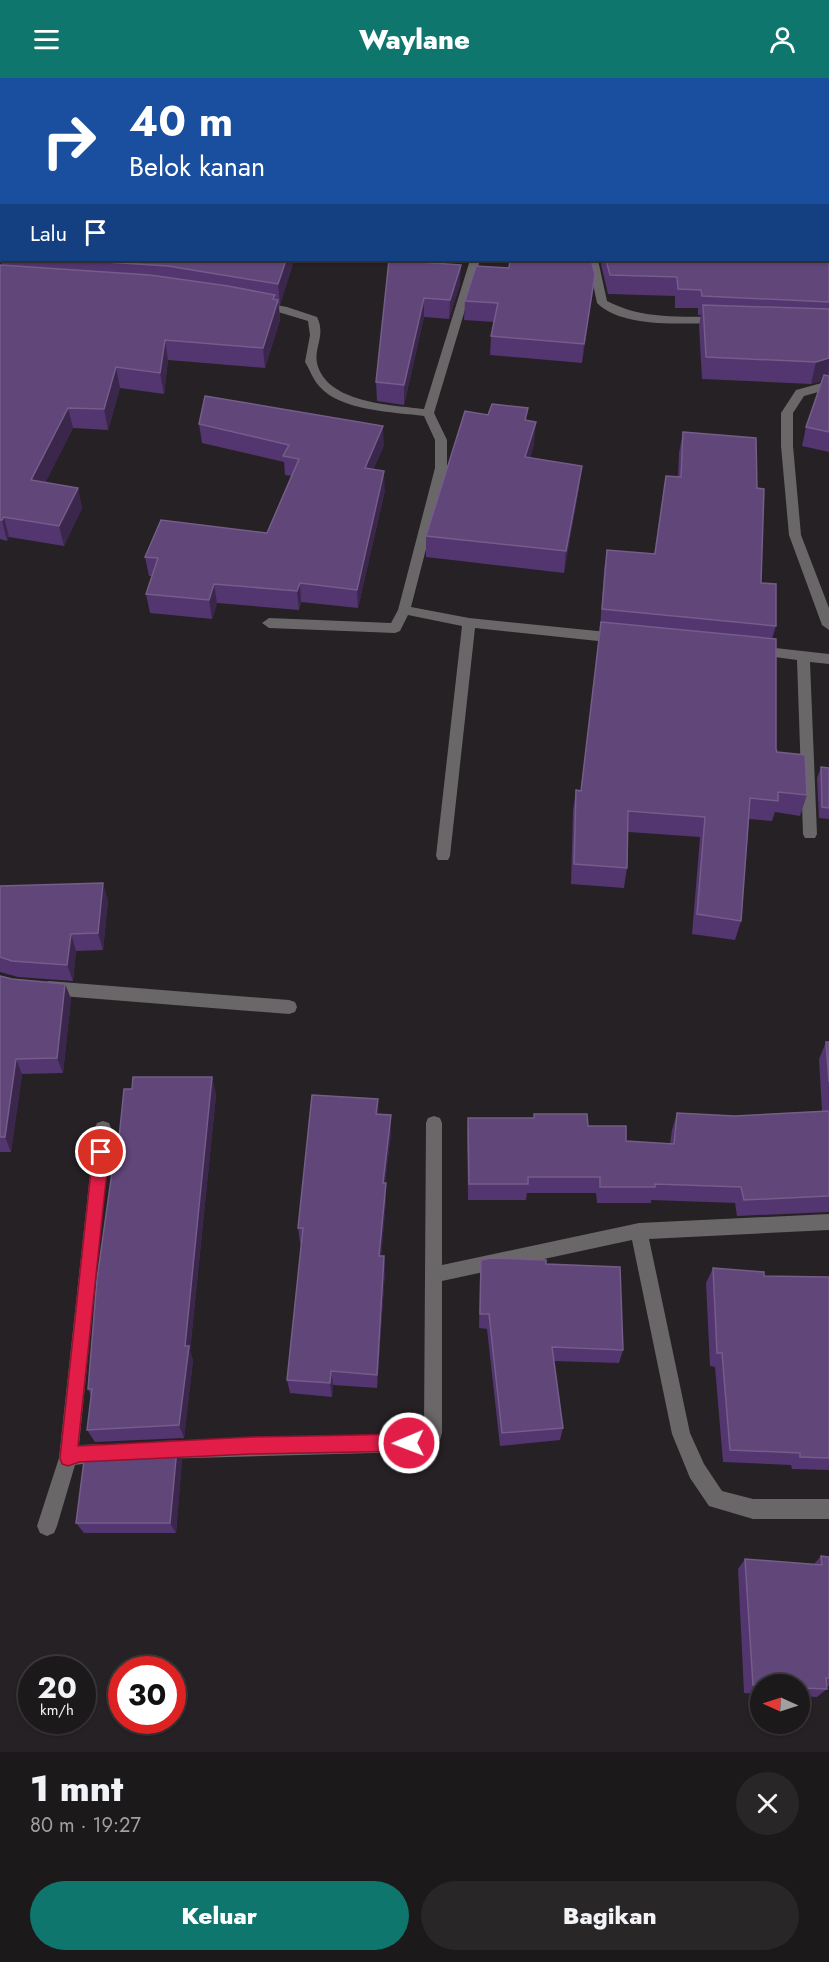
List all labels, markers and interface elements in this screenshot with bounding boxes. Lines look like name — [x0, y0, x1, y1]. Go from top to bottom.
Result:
text: Waylane — [359, 20, 470, 59]
icon: menu — [30, 23, 63, 56]
icon: person — [766, 23, 799, 56]
text: 40 m — [129, 91, 233, 152]
icon: right — [30, 102, 108, 180]
text: Belok kanan — [129, 147, 265, 186]
icon: arrive — [79, 216, 112, 249]
text: Lalu — [30, 217, 67, 249]
pin — [75, 1126, 126, 1177]
icon: arrive — [84, 1135, 117, 1168]
position arrow — [377, 1411, 441, 1475]
speed limit sign: 30 — [108, 1656, 186, 1734]
text: 20 — [37, 1666, 77, 1709]
north arrow — [750, 1674, 810, 1734]
map controls — [750, 1674, 810, 1734]
text: km/h — [40, 1699, 74, 1721]
text: 1 mnt — [30, 1762, 123, 1814]
button: close — [736, 1772, 799, 1835]
text: 80 m · 19:27 — [30, 1811, 141, 1840]
button: Keluar — [30, 1881, 409, 1950]
button: Bagikan — [421, 1881, 799, 1950]

